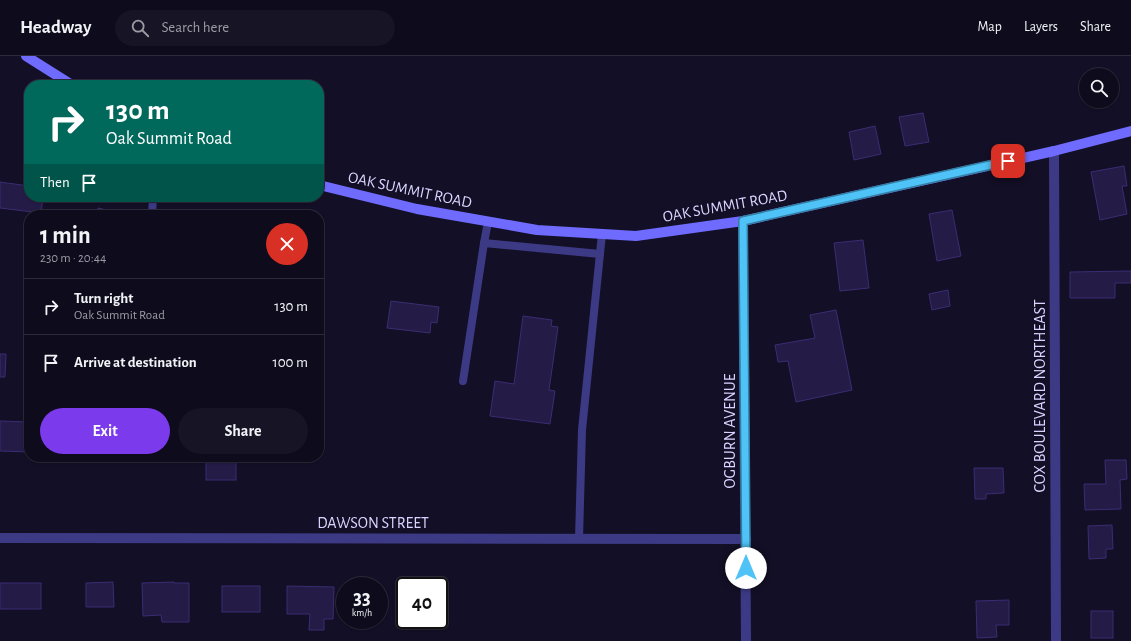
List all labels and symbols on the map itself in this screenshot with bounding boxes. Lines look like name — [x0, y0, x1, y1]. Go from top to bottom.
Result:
pin — [991, 144, 1025, 178]
street label: OAK SUMMIT ROAD — [347, 169, 473, 211]
street label: OAK SUMMIT ROAD — [661, 187, 789, 225]
street label: COX BOULEVARD NORTHEAST — [1032, 299, 1048, 493]
street label: OGBURN AVENUE — [722, 373, 738, 489]
street label: DAWSON STREET — [317, 515, 429, 531]
position arrow — [725, 547, 767, 589]
speed limit sign: 40 — [396, 577, 448, 629]

